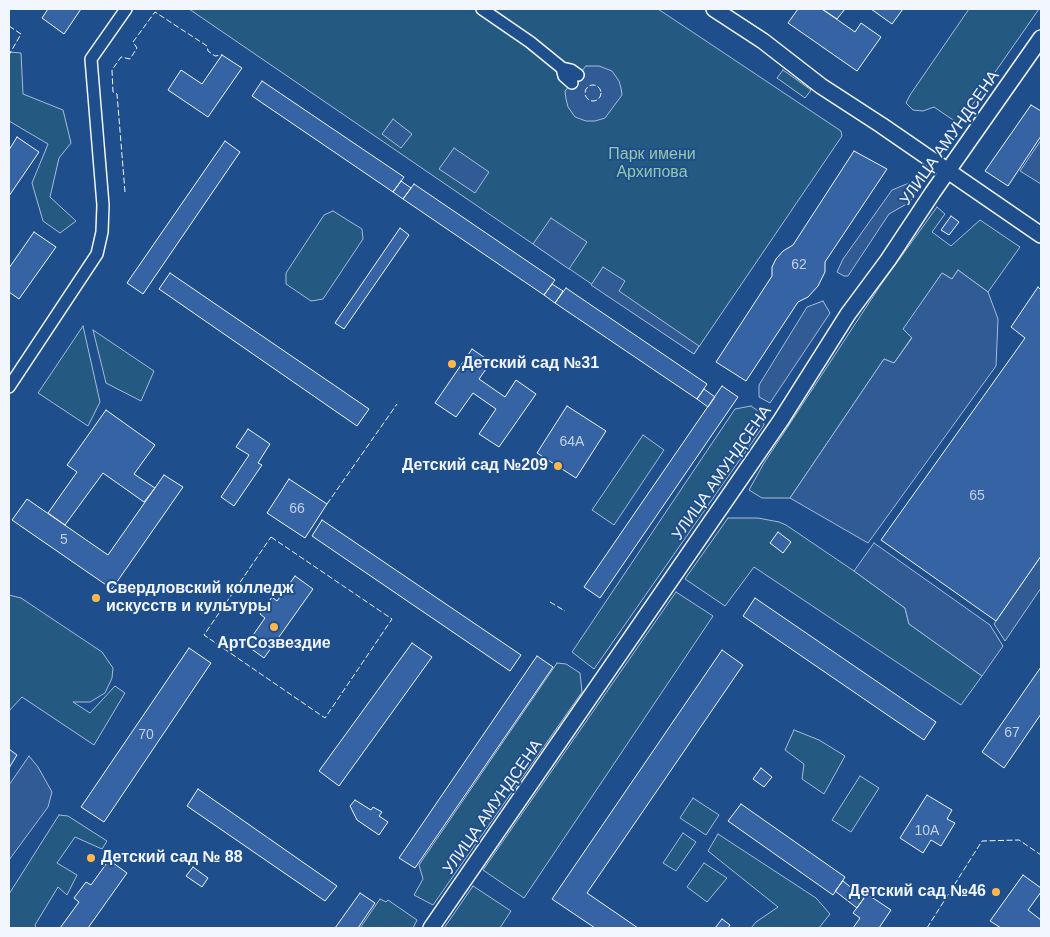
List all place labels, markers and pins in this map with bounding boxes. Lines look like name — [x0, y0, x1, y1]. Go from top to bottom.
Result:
place label: Детский сад №31 — [462, 354, 599, 374]
marker: Детский сад №31 — [446, 358, 458, 370]
place label: Детский сад №209 — [402, 456, 548, 476]
marker: Детский сад №209 — [552, 460, 564, 472]
place label: Свердловский колледж искусств и культуры — [106, 579, 293, 617]
marker: Свердловский колледж искусств и культуры — [90, 592, 102, 604]
marker: АртСозвездие — [268, 621, 280, 633]
place label: АртСозвездие — [217, 634, 331, 654]
place label: Детский сад № 88 — [101, 848, 243, 868]
marker: Детский сад № 88 — [85, 852, 97, 864]
place label: Детский сад №46 — [849, 882, 986, 902]
marker: Детский сад №46 — [990, 886, 1002, 898]

